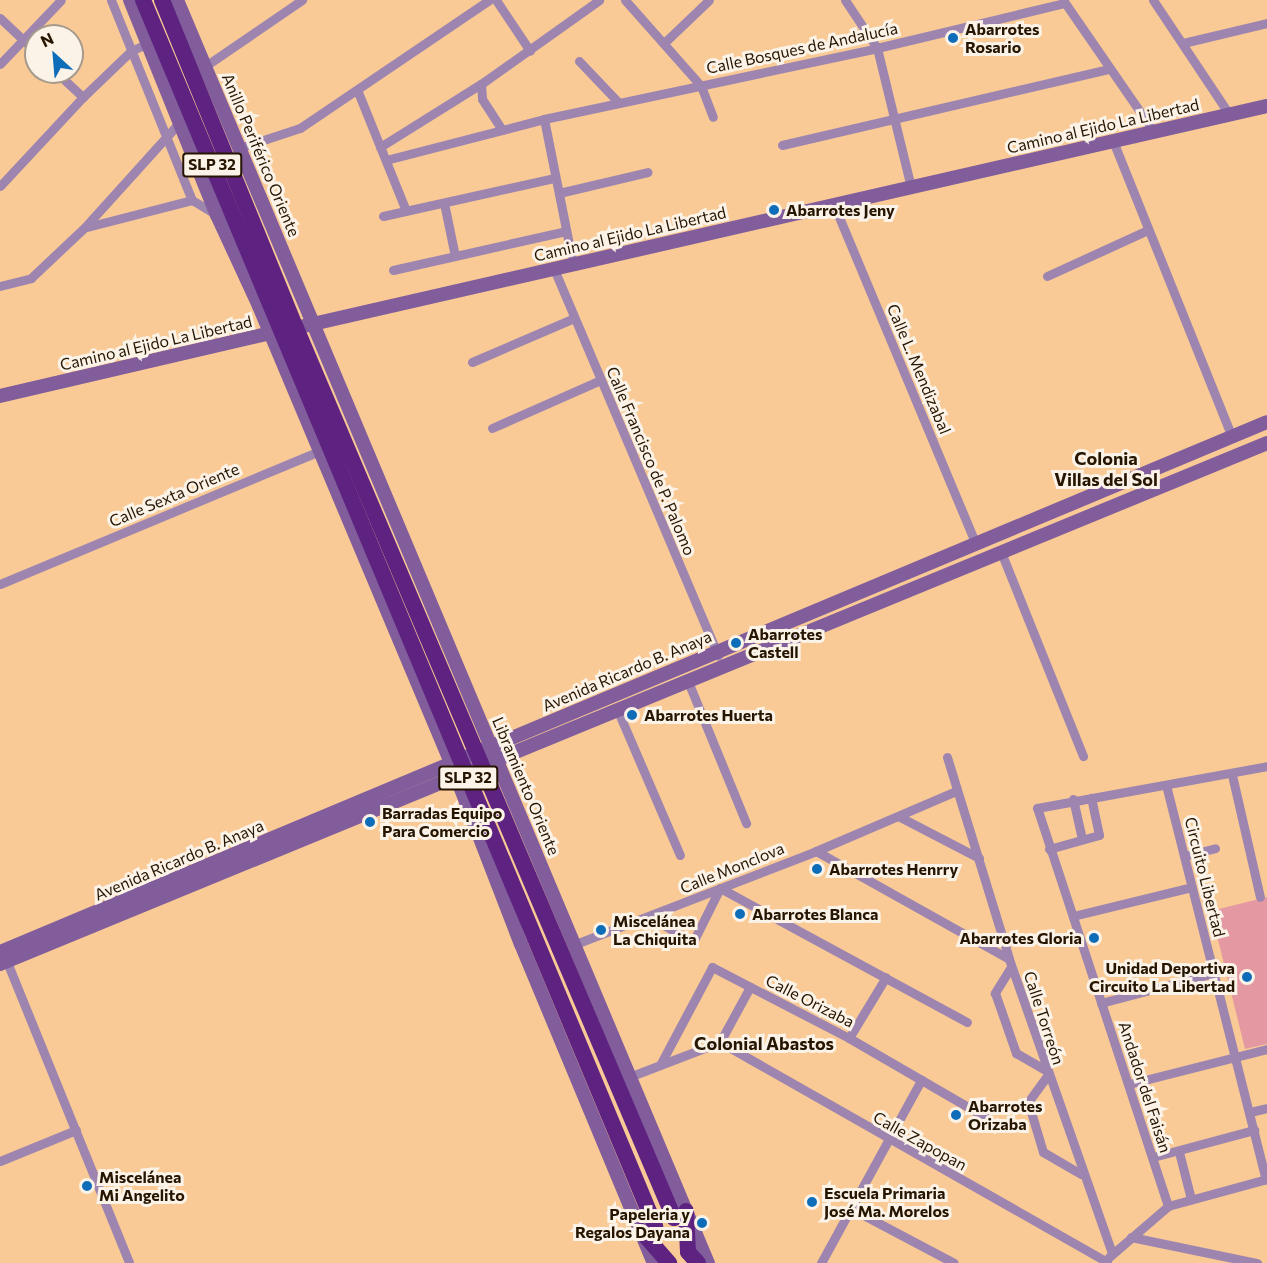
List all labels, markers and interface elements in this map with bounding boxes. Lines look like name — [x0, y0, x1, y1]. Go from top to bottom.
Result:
street label: Calle Bosques de Andalucía — [705, 18, 899, 78]
place label: Abarrotes Rosario — [965, 19, 1039, 57]
north arrow — [24, 24, 84, 84]
text: N — [37, 28, 56, 50]
marker: Abarrotes Rosario — [946, 31, 960, 45]
street label: Anillo Periférico Oriente — [218, 71, 304, 239]
street label: Camino al Ejido La Libertad — [1005, 95, 1201, 157]
road number: SLP 32 — [182, 153, 242, 177]
place label: Abarrotes Jeny — [786, 200, 895, 220]
street label: Camino al Ejido La Libertad — [532, 203, 728, 265]
marker: Abarrotes Jeny — [767, 203, 781, 217]
street label: Calle L. Mendizabal — [883, 301, 955, 437]
street label: Camino al Ejido La Libertad — [58, 312, 254, 374]
street label: Calle Francisco de P. Palomo — [602, 364, 700, 558]
district label: Colonia Villas del Sol — [1054, 448, 1158, 490]
street label: Calle Sexta Oriente — [106, 459, 242, 531]
place label: Abarrotes Castell — [748, 624, 822, 662]
street label: Avenida Ricardo B. Anaya — [540, 627, 714, 715]
marker: Abarrotes Castell — [729, 636, 743, 650]
place label: Abarrotes Huerta — [644, 705, 773, 725]
marker: Abarrotes Huerta — [625, 708, 639, 722]
street label: Libramiento Oriente — [488, 714, 564, 858]
road number: SLP 32 — [438, 766, 498, 790]
place label: Barradas Equipo Para Comercio — [382, 803, 502, 841]
marker: Barradas Equipo Para Comercio — [363, 815, 377, 829]
street label: Circuito Libertad — [1181, 815, 1229, 939]
street label: Avenida Ricardo B. Anaya — [92, 816, 266, 904]
street label: Calle Monclova — [677, 838, 787, 898]
place label: Abarrotes Henrry — [829, 859, 958, 879]
marker: Abarrotes Henrry — [810, 862, 824, 876]
place label: Abarrotes Blanca — [752, 904, 878, 924]
marker: Abarrotes Blanca — [733, 907, 747, 921]
place label: Miscelánea La Chiquita — [613, 911, 697, 949]
marker: Miscelánea La Chiquita — [594, 923, 608, 937]
place label: Abarrotes Gloria — [959, 928, 1082, 948]
marker: Abarrotes Gloria — [1087, 931, 1101, 945]
place label: Unidad Deportiva Circuito La Libertad — [1089, 958, 1235, 996]
street label: Calle Torreón — [1020, 969, 1068, 1067]
street label: Calle Orizaba — [763, 970, 857, 1032]
marker: Unidad Deportiva Circuito La Libertad — [1240, 970, 1254, 984]
street label: Andador del Faisán — [1115, 1019, 1175, 1155]
district label: Colonial Abastos — [694, 1032, 834, 1054]
place label: Abarrotes Orizaba — [968, 1096, 1042, 1134]
street label: Calle Zapopan — [870, 1107, 970, 1175]
marker: Abarrotes Orizaba — [949, 1108, 963, 1122]
place label: Miscelánea Mi Angelito — [99, 1167, 185, 1205]
marker: Miscelánea Mi Angelito — [80, 1179, 94, 1193]
place label: Escuela Primaria José Ma. Morelos — [824, 1183, 949, 1221]
marker: Escuela Primaria José Ma. Morelos — [805, 1195, 819, 1209]
place label: Papeleria y Regalos Dayana — [575, 1204, 690, 1242]
marker: Papeleria y Regalos Dayana — [695, 1216, 709, 1230]

